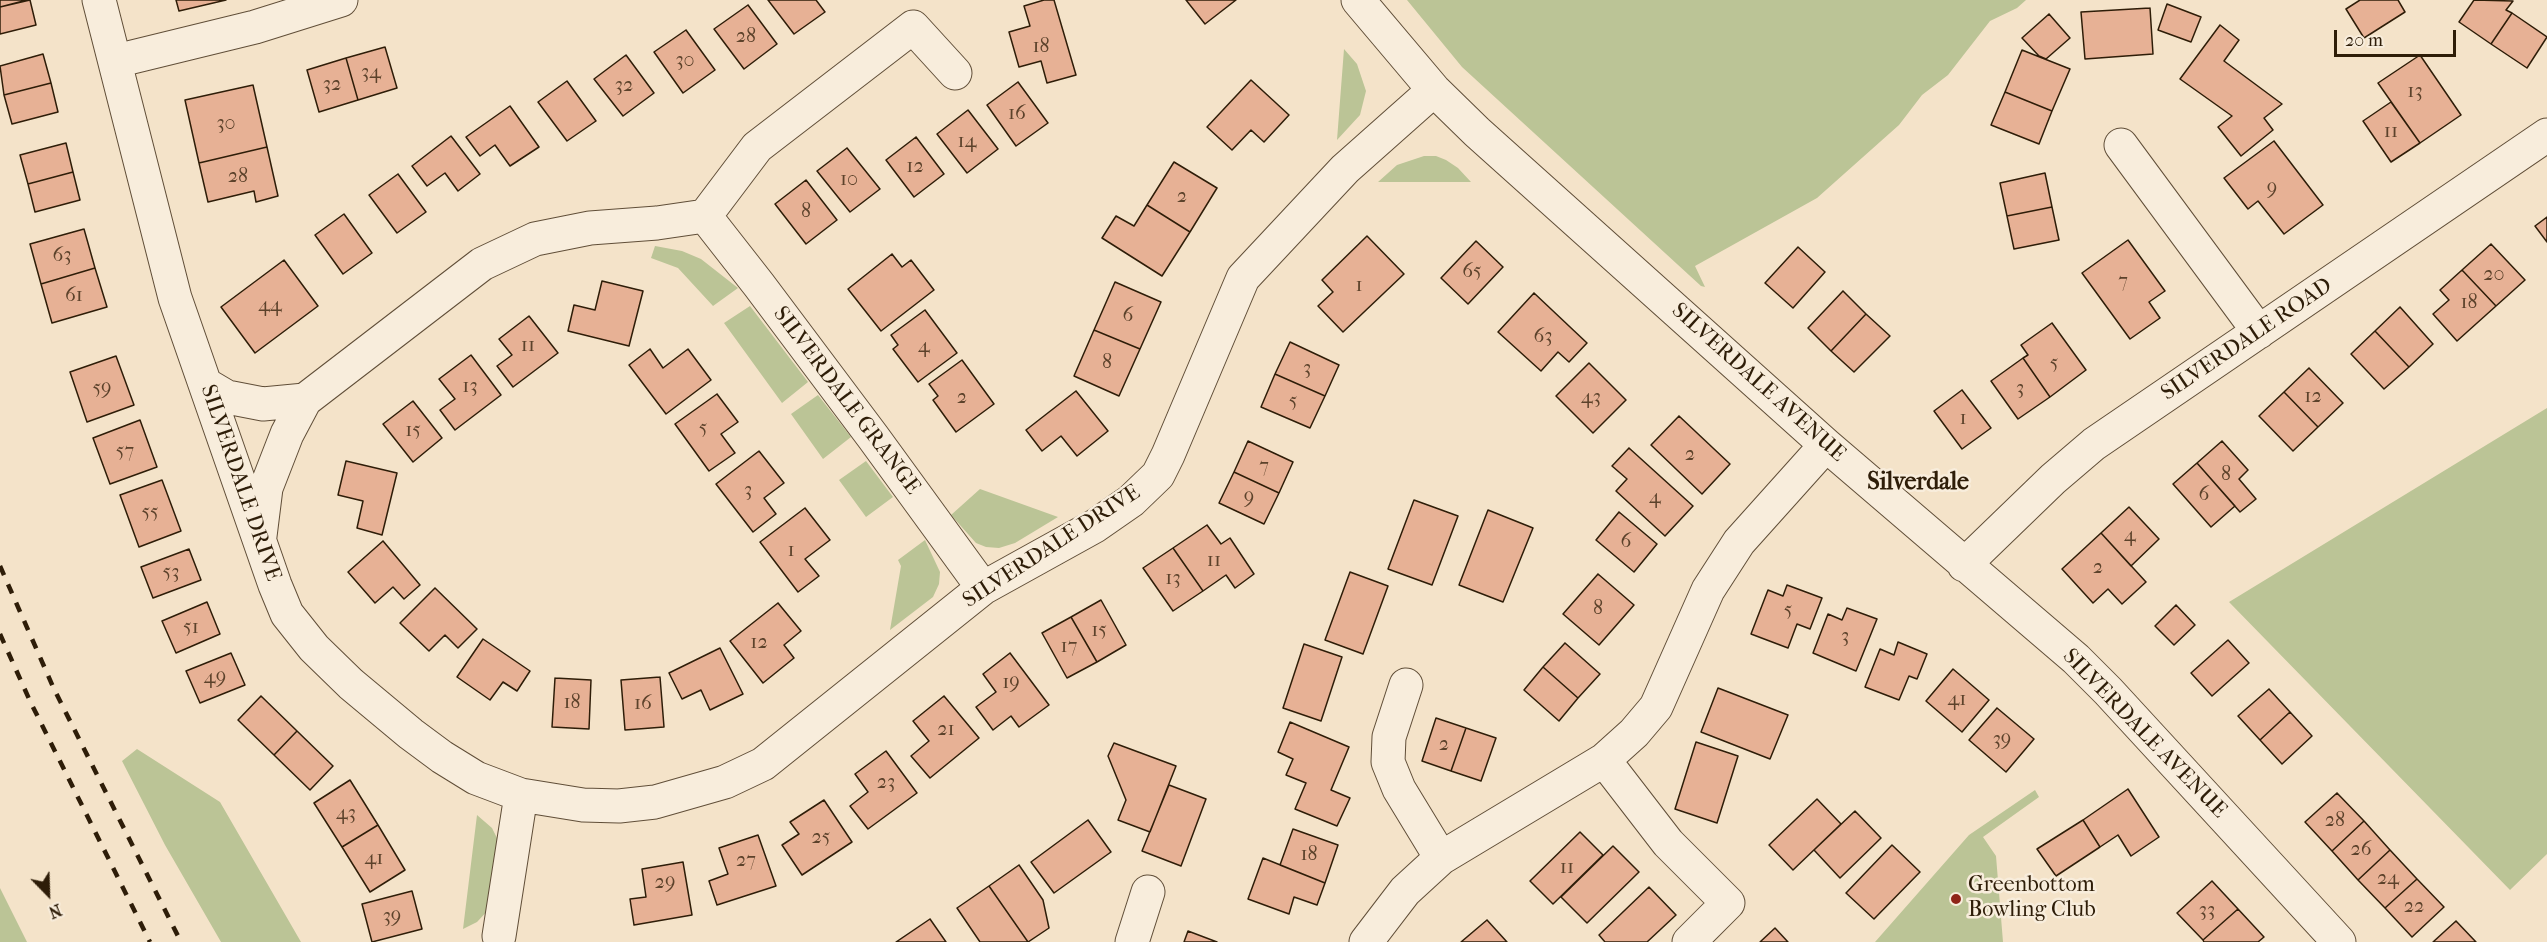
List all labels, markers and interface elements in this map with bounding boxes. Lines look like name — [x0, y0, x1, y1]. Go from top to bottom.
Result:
scale bar — [2337, 18, 2458, 56]
house number: 28 — [736, 25, 756, 49]
text: 20 m — [2345, 30, 2383, 51]
house number: 18 — [1032, 35, 1050, 59]
house number: 30 — [675, 49, 695, 73]
house number: 34 — [361, 61, 381, 85]
house number: 32 — [323, 73, 341, 97]
house number: 32 — [615, 74, 633, 98]
house number: 13 — [2407, 80, 2423, 104]
house number: 16 — [1008, 102, 1026, 126]
house number: 30 — [216, 112, 236, 136]
house number: 11 — [2384, 120, 2398, 144]
house number: 14 — [958, 130, 976, 154]
house number: 12 — [906, 155, 924, 179]
house number: 28 — [228, 165, 248, 189]
house number: 10 — [840, 168, 858, 192]
house number: 9 — [2267, 177, 2277, 201]
house number: 2 — [1177, 185, 1187, 209]
house number: 8 — [801, 200, 811, 224]
house number: 63 — [52, 244, 72, 268]
house number: 65 — [1462, 260, 1482, 284]
house number: 20 — [2483, 263, 2505, 287]
house number: 7 — [2118, 270, 2128, 294]
street label: SILVERDALE ROAD — [2157, 273, 2337, 407]
house number: 1 — [1355, 274, 1363, 298]
house number: 61 — [65, 284, 83, 308]
house number: 18 — [2460, 291, 2478, 315]
house number: 44 — [258, 294, 282, 318]
street label: SILVERDALE AVENUE — [1666, 298, 1850, 468]
street label: SILVERDALE GRANGE — [767, 302, 925, 500]
house number: 6 — [1123, 304, 1133, 328]
house number: 63 — [1533, 325, 1553, 349]
house number: 11 — [521, 334, 535, 358]
house number: 4 — [918, 335, 930, 359]
house number: 8 — [1102, 351, 1112, 375]
house number: 5 — [2050, 352, 2058, 376]
house number: 3 — [1303, 357, 1311, 381]
house number: 13 — [462, 375, 478, 399]
house number: 59 — [92, 377, 112, 401]
house number: 3 — [2016, 377, 2024, 401]
street label: SILVERDALE DRIVE — [194, 381, 286, 585]
house number: 12 — [2304, 385, 2322, 409]
house number: 2 — [957, 386, 967, 410]
house number: 43 — [1581, 386, 1601, 410]
house number: 5 — [1289, 390, 1297, 414]
house number: 1 — [1959, 407, 1967, 431]
house number: 5 — [699, 417, 707, 441]
house number: 15 — [405, 419, 421, 443]
house number: 57 — [116, 440, 134, 464]
house number: 2 — [1685, 443, 1695, 467]
house number: 7 — [1259, 455, 1269, 479]
house number: 8 — [2221, 463, 2231, 487]
district label: Silverdale — [1867, 469, 1969, 497]
house number: 3 — [744, 479, 752, 503]
street label: SILVERDALE DRIVE — [958, 480, 1146, 614]
house number: 6 — [2199, 483, 2209, 507]
house number: 9 — [1244, 486, 1254, 510]
house number: 4 — [1649, 486, 1661, 510]
house number: 55 — [141, 501, 159, 525]
house number: 4 — [2124, 524, 2136, 548]
house number: 6 — [1621, 530, 1631, 554]
house number: 1 — [787, 539, 795, 563]
house number: 11 — [1207, 549, 1221, 573]
house number: 2 — [2093, 556, 2103, 580]
house number: 53 — [163, 561, 179, 585]
house number: 13 — [1165, 567, 1181, 591]
house number: 8 — [1593, 597, 1603, 621]
house number: 5 — [1784, 599, 1792, 623]
house number: 51 — [183, 616, 199, 640]
house number: 15 — [1091, 619, 1107, 643]
house number: 3 — [1841, 625, 1849, 649]
house number: 12 — [750, 631, 768, 655]
house number: 17 — [1061, 635, 1077, 659]
street label: SILVERDALE AVENUE — [2056, 644, 2232, 824]
house number: 49 — [204, 666, 226, 690]
house number: 19 — [1002, 671, 1020, 695]
house number: 41 — [1948, 688, 1966, 712]
house number: 18 — [563, 691, 581, 715]
house number: 16 — [634, 692, 652, 716]
house number: 21 — [937, 718, 955, 742]
house number: 39 — [1993, 728, 2011, 752]
house number: 2 — [1439, 733, 1449, 757]
house number: 23 — [877, 771, 895, 795]
house number: 43 — [336, 802, 356, 826]
house number: 28 — [2325, 809, 2345, 833]
house number: 25 — [812, 826, 830, 850]
house number: 26 — [2350, 838, 2372, 862]
house number: 18 — [1300, 843, 1318, 867]
house number: 41 — [365, 847, 383, 871]
house number: 27 — [736, 849, 756, 873]
house number: 11 — [1560, 856, 1574, 880]
north arrow — [18, 864, 78, 924]
house number: 24 — [2377, 867, 2399, 891]
house number: 29 — [655, 871, 675, 895]
place label: Greenbottom Bowling Club — [1968, 873, 2096, 924]
marker: Greenbottom Bowling Club — [1949, 892, 1963, 906]
house number: 22 — [2404, 895, 2424, 919]
house number: 33 — [2199, 899, 2215, 923]
text: N — [46, 900, 65, 922]
house number: 39 — [383, 905, 401, 929]

